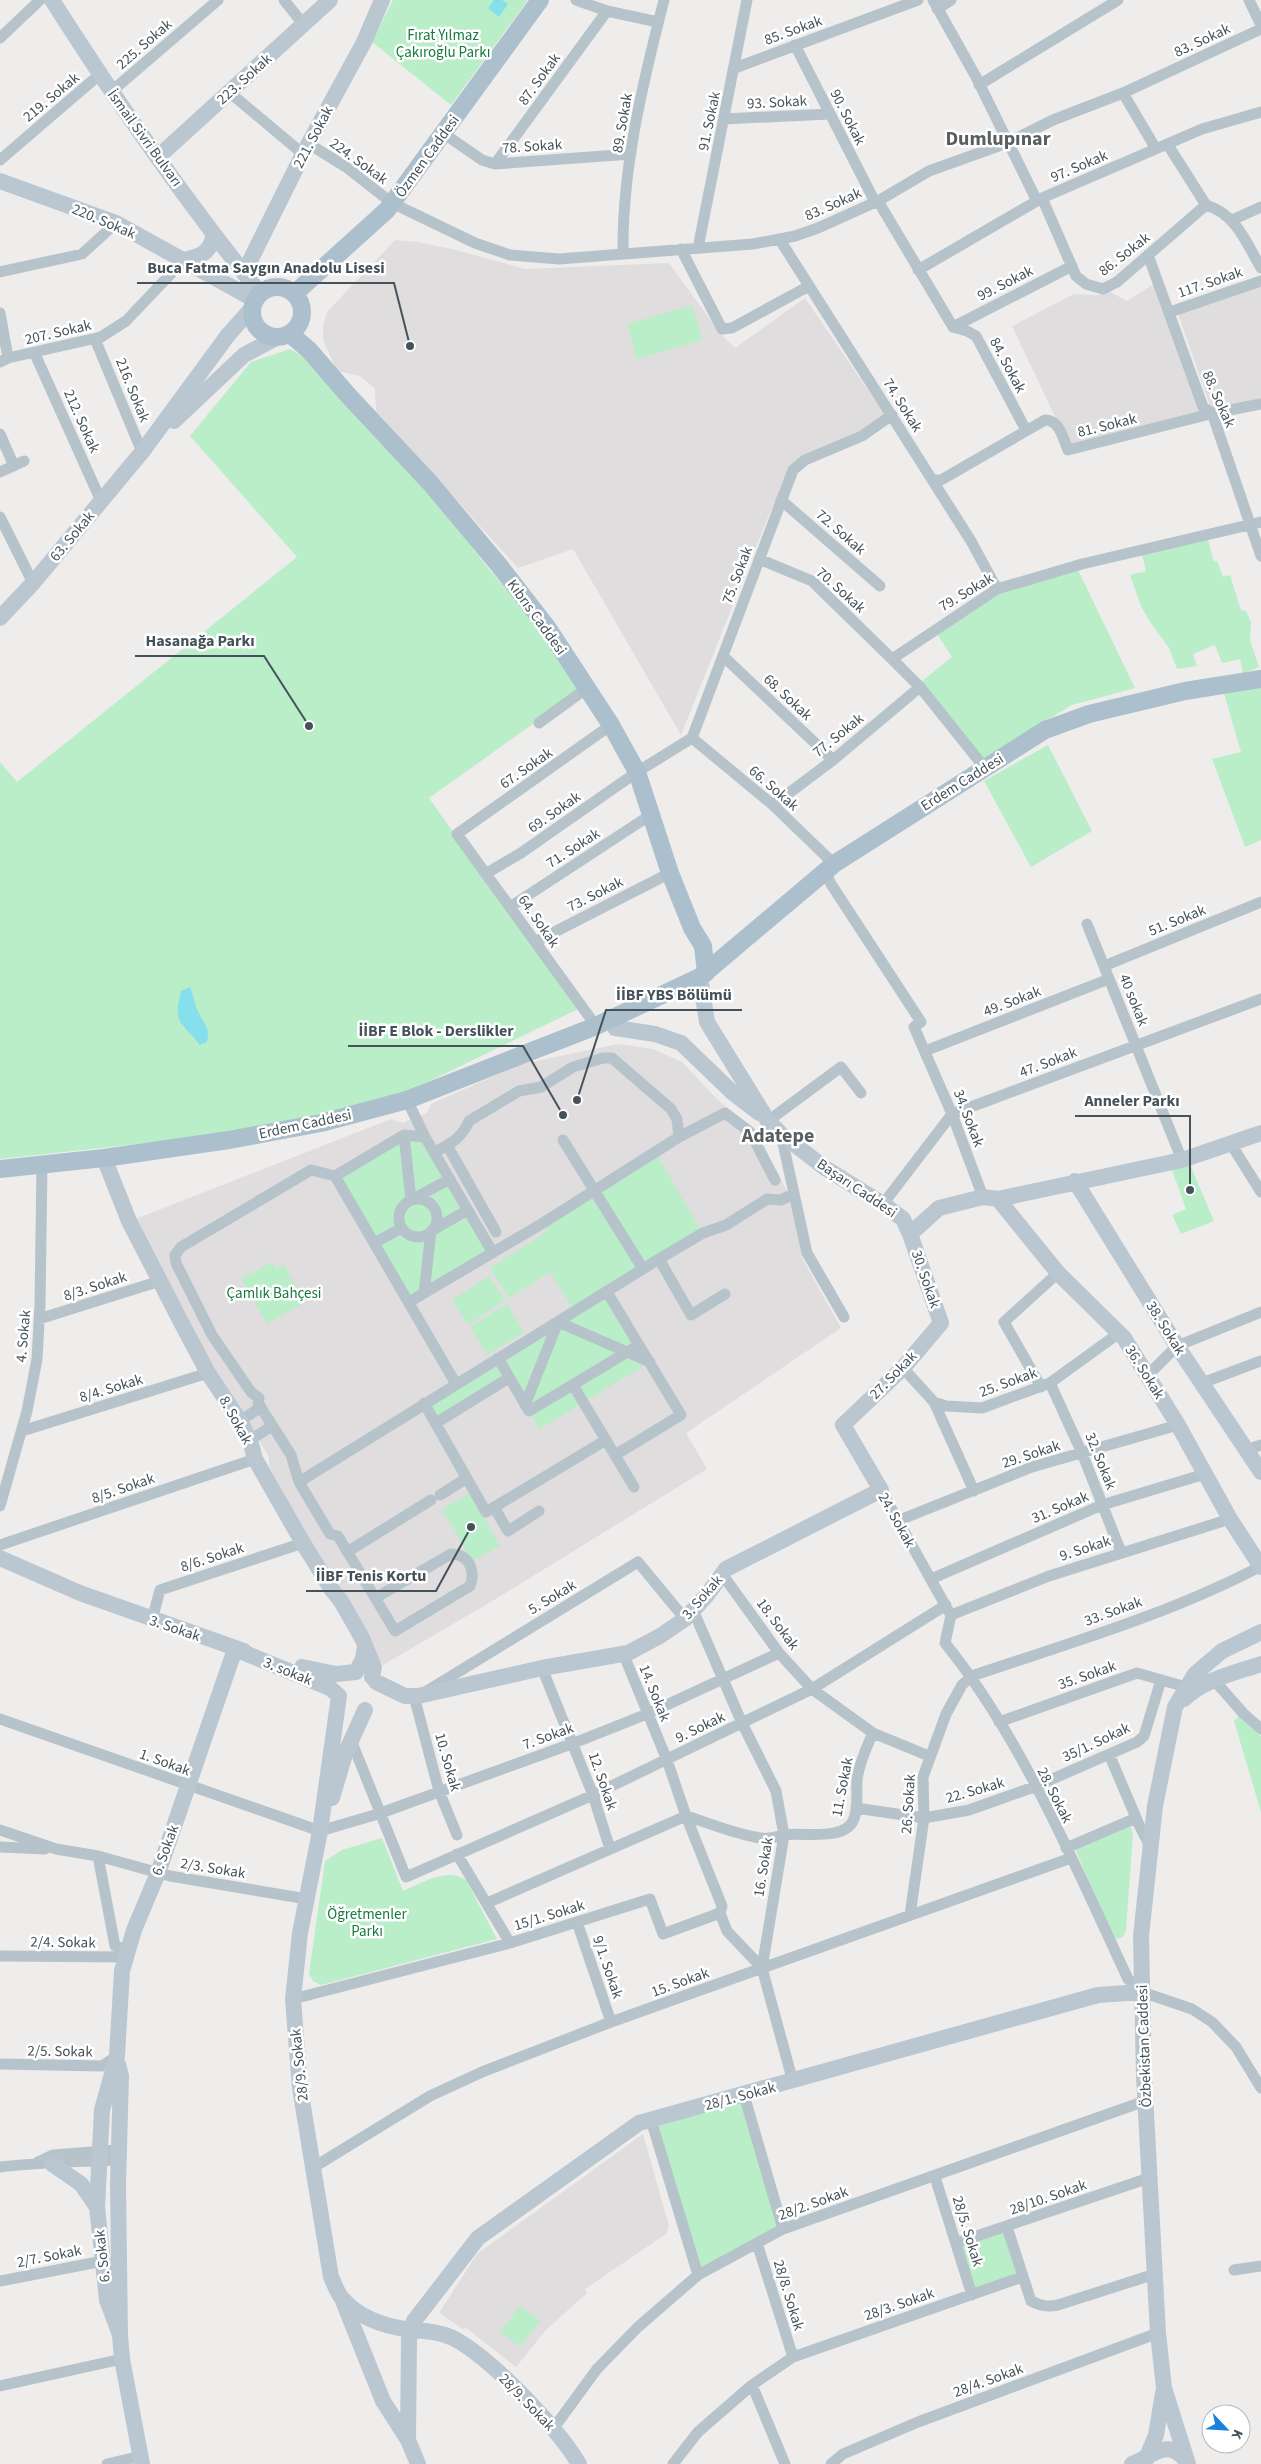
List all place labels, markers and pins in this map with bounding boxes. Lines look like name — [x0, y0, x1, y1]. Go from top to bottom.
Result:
callout: Buca Fatma Saygın Anadolu Lisesi — [137, 252, 394, 283]
callout: Hasanağa Parkı — [135, 625, 264, 656]
callout: İİBF YBS Bölümü — [606, 979, 742, 1010]
callout: İİBF E Blok - Derslikler — [348, 1015, 523, 1046]
callout: Anneler Parkı — [1075, 1085, 1190, 1116]
callout: İİBF Tenis Kortu — [306, 1560, 436, 1591]

